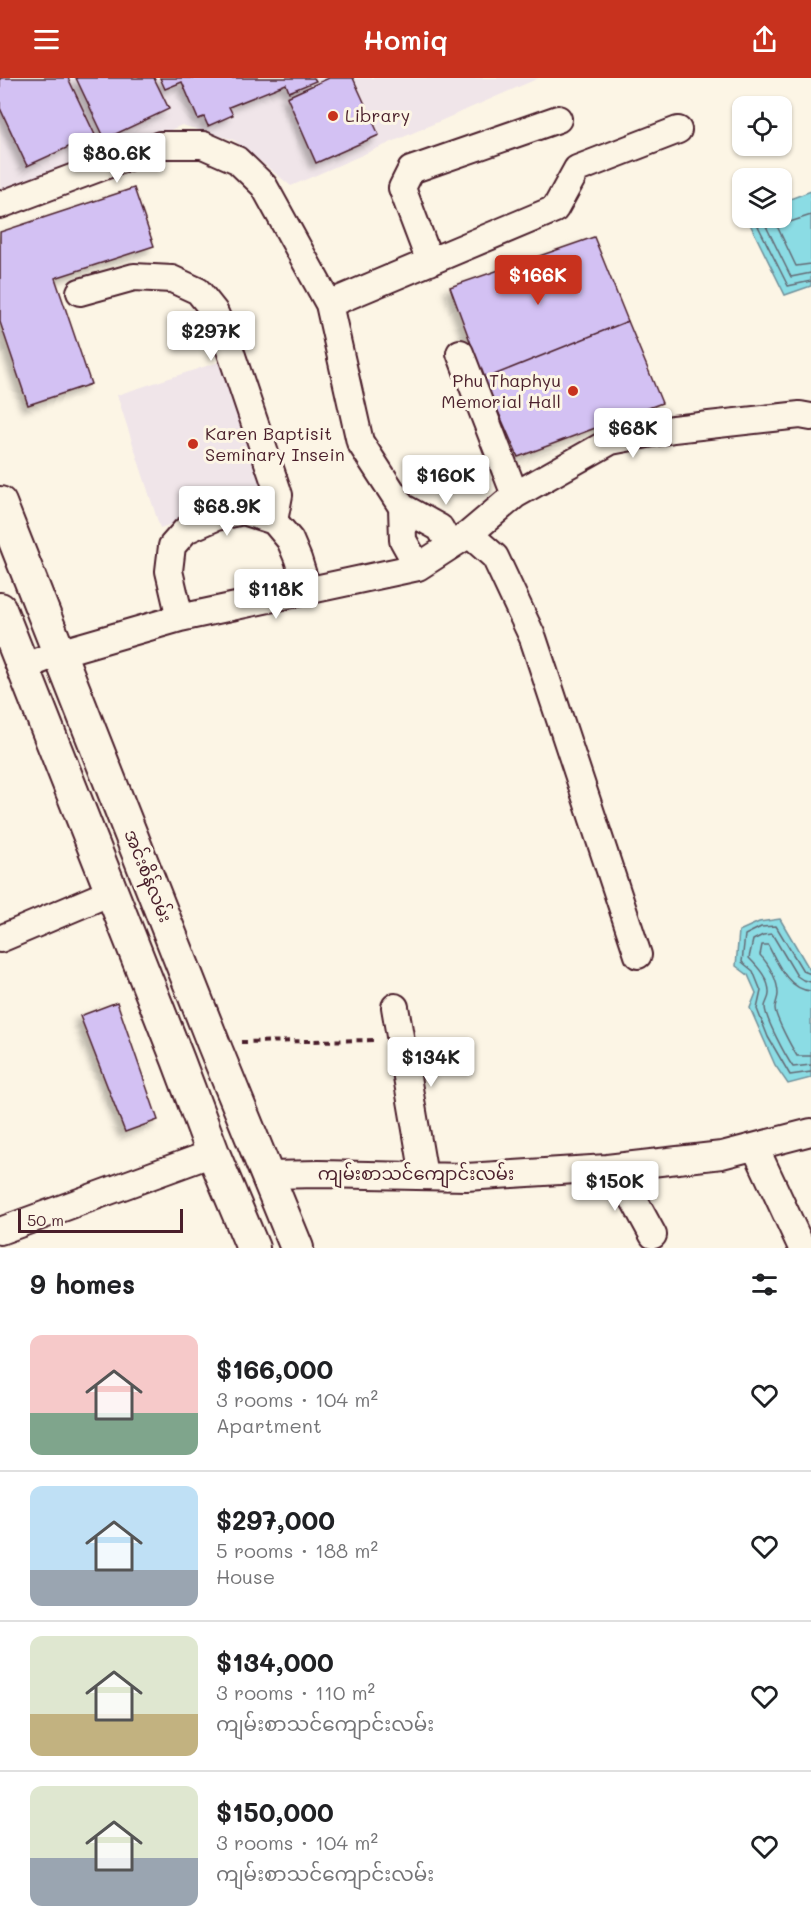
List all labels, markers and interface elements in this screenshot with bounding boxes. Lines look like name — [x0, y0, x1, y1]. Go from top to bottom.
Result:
text: Homiq — [363, 22, 448, 57]
icon: menu — [30, 23, 63, 56]
icon: share — [748, 23, 781, 56]
map controls — [732, 96, 792, 228]
button: locate — [732, 96, 792, 156]
place label: Library — [345, 103, 410, 127]
marker: Library — [326, 109, 340, 123]
pin: $80.6K — [68, 133, 166, 184]
text: $80.6K — [82, 139, 152, 165]
button: layers — [732, 168, 792, 228]
pin: $166K — [496, 255, 580, 306]
text: $166K — [509, 261, 567, 287]
pin: $297K — [169, 311, 253, 362]
text: $297K — [181, 317, 241, 343]
place label: Phu Thaphyu Memorial Hall — [441, 368, 561, 413]
marker: Phu Thaphyu Memorial Hall — [566, 384, 580, 398]
pin: $68K — [597, 408, 669, 459]
text: $68K — [608, 414, 658, 440]
place label: Karen Baptisit Seminary Insein — [205, 421, 345, 466]
marker: Karen Baptisit Seminary Insein — [186, 437, 200, 451]
pin: $160K — [404, 455, 488, 506]
text: $160K — [416, 461, 476, 487]
pin: $68.9K — [178, 486, 276, 537]
text: $68.9K — [193, 492, 261, 518]
pin: $118K — [234, 569, 318, 620]
text: $118K — [248, 575, 304, 601]
street label: အင်းစိန်လမ်း — [116, 825, 179, 927]
pin: $134K — [389, 1037, 473, 1088]
text: $134K — [401, 1043, 461, 1069]
street label: ကျမ်းစာသင်ကျောင်းလမ်း — [318, 1161, 514, 1189]
pin: $150K — [573, 1161, 657, 1212]
text: $150K — [586, 1167, 644, 1193]
scale bar — [18, 1206, 183, 1234]
text: 50 m — [27, 1209, 64, 1230]
text: 9 homes — [30, 1267, 135, 1301]
icon: filters — [748, 1268, 781, 1301]
text: $166,000 — [216, 1352, 333, 1386]
icon: home — [78, 1359, 150, 1431]
icon: heart — [748, 1379, 781, 1412]
text: 3 rooms · 104 m² — [216, 1386, 378, 1412]
text: Apartment — [216, 1412, 322, 1438]
text: $297,000 — [216, 1503, 335, 1537]
icon: home — [78, 1510, 150, 1582]
icon: heart — [748, 1530, 781, 1563]
text: 5 rooms · 188 m² — [216, 1537, 378, 1563]
text: House — [216, 1563, 275, 1589]
text: $134,000 — [216, 1645, 334, 1679]
icon: home — [78, 1660, 150, 1732]
text: 3 rooms · 110 m² — [216, 1679, 375, 1705]
icon: heart — [748, 1680, 781, 1713]
text: ကျမ်းစာသင်ကျောင်းလမ်း — [216, 1710, 434, 1736]
text: $150,000 — [216, 1795, 334, 1829]
icon: home — [78, 1810, 150, 1882]
text: 3 rooms · 104 m² — [216, 1829, 378, 1855]
icon: heart — [748, 1830, 781, 1863]
text: ကျမ်းစာသင်ကျောင်းလမ်း — [216, 1860, 434, 1886]

